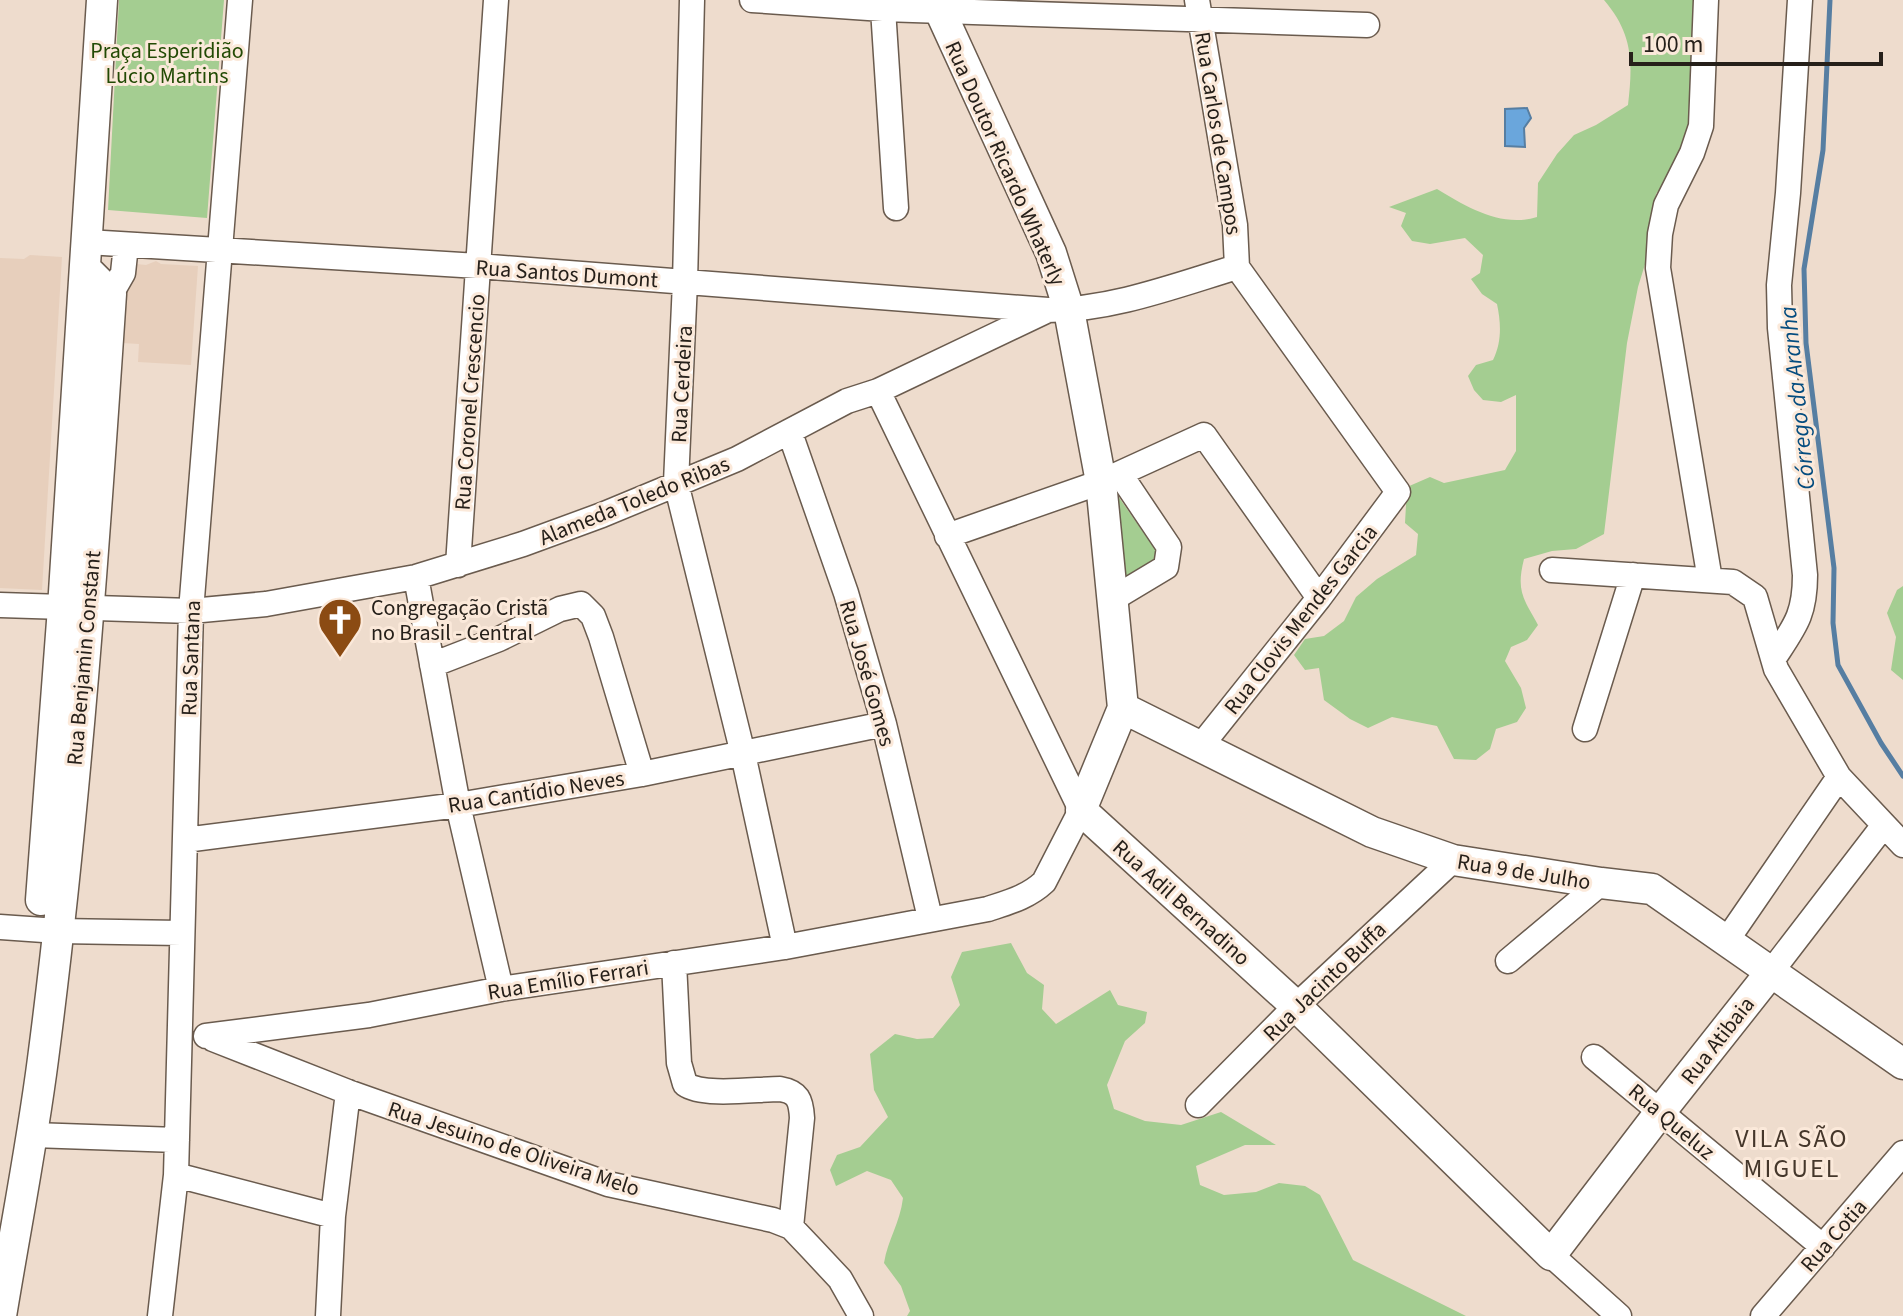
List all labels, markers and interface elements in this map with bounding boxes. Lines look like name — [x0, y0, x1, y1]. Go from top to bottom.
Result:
scale bar — [1631, 16, 1881, 66]
text: 100 m — [1643, 27, 1703, 62]
street label: Rua Carlos de Campos — [1186, 29, 1250, 237]
park label: Praça Esperidião Lúcio Martins — [90, 35, 244, 92]
street label: Rua Doutor Ricardo Whaterly — [937, 36, 1074, 292]
street label: Rua Santos Dumont — [475, 252, 660, 296]
street label: Rua Coronel Crescencio — [446, 293, 494, 511]
water label: Córrego da Aranha — [1770, 304, 1825, 492]
street label: Rua Cerdeira — [663, 324, 701, 444]
street label: Alameda Toledo Ribas — [534, 448, 734, 554]
street label: Rua Clovis Mendes Garcia — [1216, 518, 1385, 722]
street label: Rua Benjamin Constant — [59, 549, 109, 767]
place label: Congregação Cristã no Brasil - Central — [371, 592, 548, 649]
church icon: Congregação Cristã no Brasil - Central — [316, 596, 364, 659]
street label: Rua José Gomes — [831, 596, 903, 750]
street label: Rua Santana — [173, 599, 209, 717]
street label: Rua Cantídio Neves — [446, 762, 627, 822]
street label: Rua Adil Bernadino — [1105, 832, 1257, 973]
street label: Rua 9 de Julho — [1455, 846, 1593, 898]
street label: Rua Jacinto Buffa — [1256, 914, 1394, 1049]
street label: Rua Emílio Ferrari — [485, 951, 651, 1009]
street label: Rua Atibaia — [1673, 990, 1762, 1091]
street label: Rua Queluz — [1621, 1076, 1722, 1168]
street label: Rua Jesuino de Oliveira Melo — [384, 1093, 644, 1205]
district label: VILA SÃO MIGUEL — [1735, 1120, 1849, 1187]
street label: Rua Cotia — [1793, 1192, 1875, 1279]

